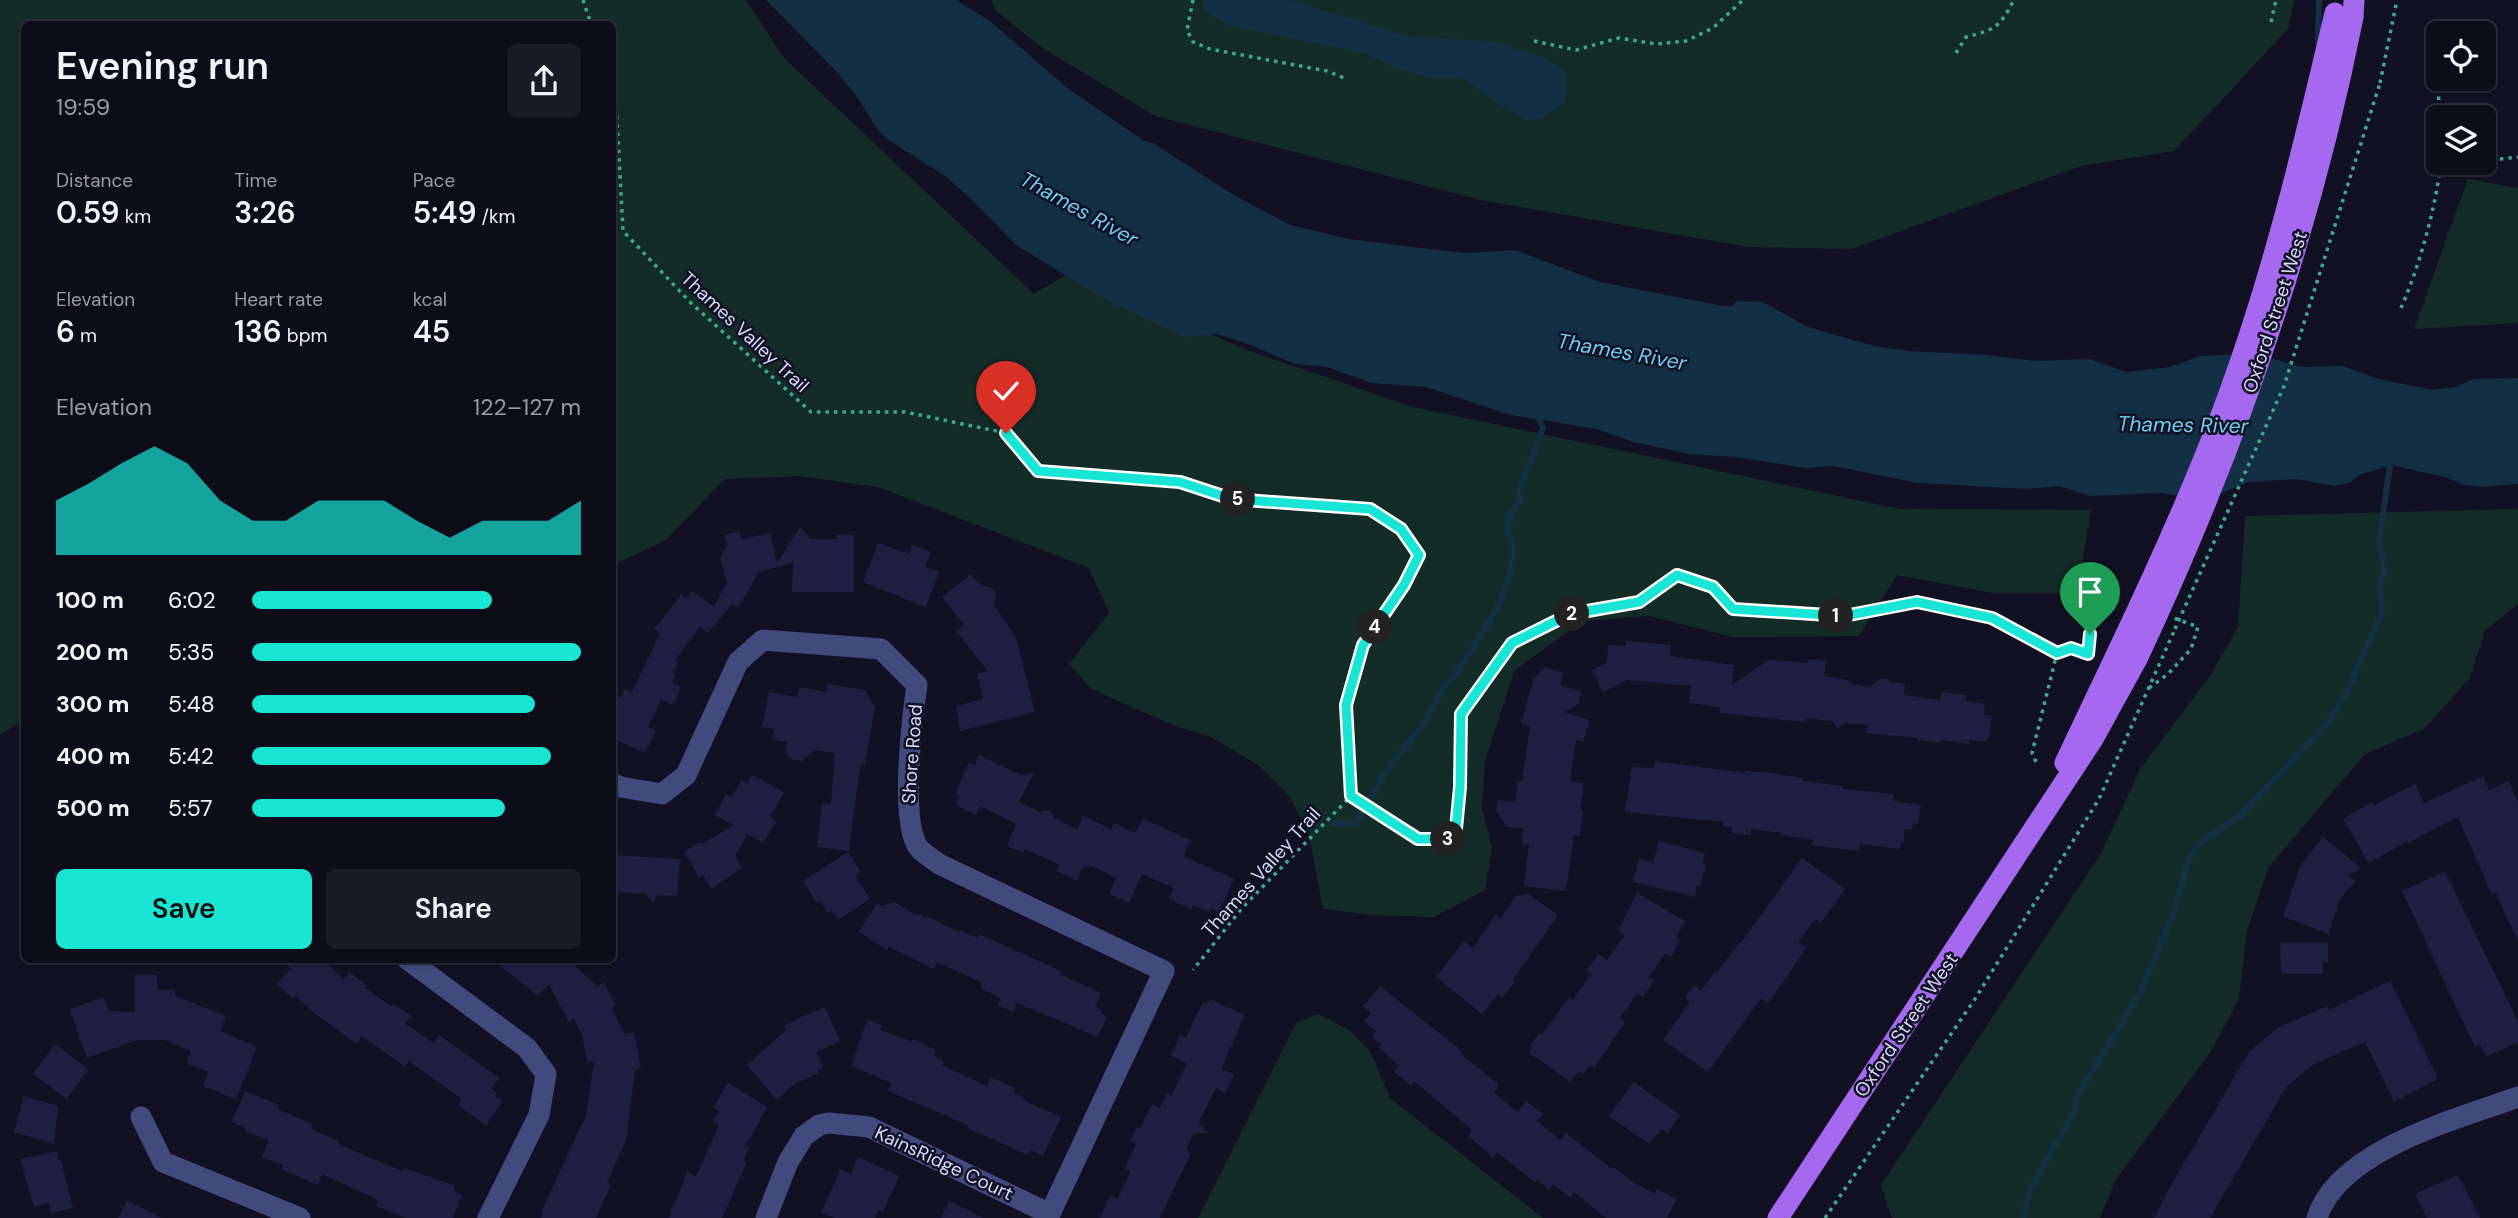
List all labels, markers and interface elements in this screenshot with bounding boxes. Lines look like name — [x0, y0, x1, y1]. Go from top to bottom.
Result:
map controls — [2426, 21, 2496, 175]
button: locate — [2426, 21, 2496, 91]
text: Evening run — [56, 41, 269, 91]
button: share — [507, 44, 581, 118]
text: 19:59 — [56, 92, 110, 122]
button: layers — [2426, 105, 2496, 175]
water label: Thames River — [1015, 165, 1144, 254]
text: Distance — [56, 168, 133, 193]
text: Time — [234, 168, 277, 193]
text: Pace — [413, 168, 455, 193]
text: 0.59 — [56, 193, 120, 232]
text: 3:26 — [234, 193, 296, 232]
text: 5:49 — [413, 193, 477, 232]
text: km — [120, 204, 151, 229]
text: /km — [477, 204, 516, 229]
street label: Oxford Street West — [2237, 228, 2313, 396]
street label: Thames Valley Trail — [676, 266, 814, 398]
text: Elevation — [56, 287, 135, 312]
text: Heart rate — [234, 287, 323, 312]
text: kcal — [413, 287, 447, 312]
text: 6 — [56, 312, 75, 351]
text: 136 — [234, 312, 282, 351]
text: 45 — [413, 312, 450, 351]
text: m — [75, 323, 97, 348]
text: bpm — [282, 323, 328, 348]
water label: Thames River — [1555, 327, 1690, 377]
pin — [976, 361, 1036, 433]
icon: check — [987, 372, 1025, 410]
text: Elevation — [56, 392, 152, 422]
text: 122–127 m — [473, 392, 581, 422]
water label: Thames River — [2117, 410, 2250, 440]
pin: 5 — [1220, 482, 1256, 516]
text: 5 — [1232, 486, 1243, 511]
pin — [2060, 562, 2120, 634]
icon: arrive — [2071, 573, 2109, 611]
text: 100 m — [56, 585, 124, 615]
text: 6:02 — [168, 585, 216, 615]
pin: 2 — [1554, 596, 1590, 632]
pin: 1 — [1818, 598, 1854, 634]
text: 2 — [1566, 601, 1577, 626]
text: 1 — [1832, 603, 1839, 628]
pin: 4 — [1358, 610, 1392, 644]
text: 4 — [1368, 614, 1381, 639]
text: 200 m — [56, 637, 129, 667]
text: 5:35 — [168, 637, 214, 667]
text: 300 m — [56, 689, 129, 719]
text: 5:48 — [168, 689, 215, 719]
street label: Shore Road — [896, 703, 928, 805]
text: 400 m — [56, 741, 130, 771]
text: 5:42 — [168, 741, 214, 771]
text: 500 m — [56, 793, 130, 823]
text: 5:57 — [168, 793, 213, 823]
street label: Thames Valley Trail — [1196, 802, 1326, 942]
pin: 3 — [1430, 822, 1466, 856]
text: 3 — [1442, 826, 1453, 851]
button: Save — [56, 869, 312, 949]
button: Share — [326, 869, 581, 949]
street label: Oxford Street West — [1848, 948, 1964, 1102]
street label: KainsRidge Court — [871, 1120, 1017, 1206]

